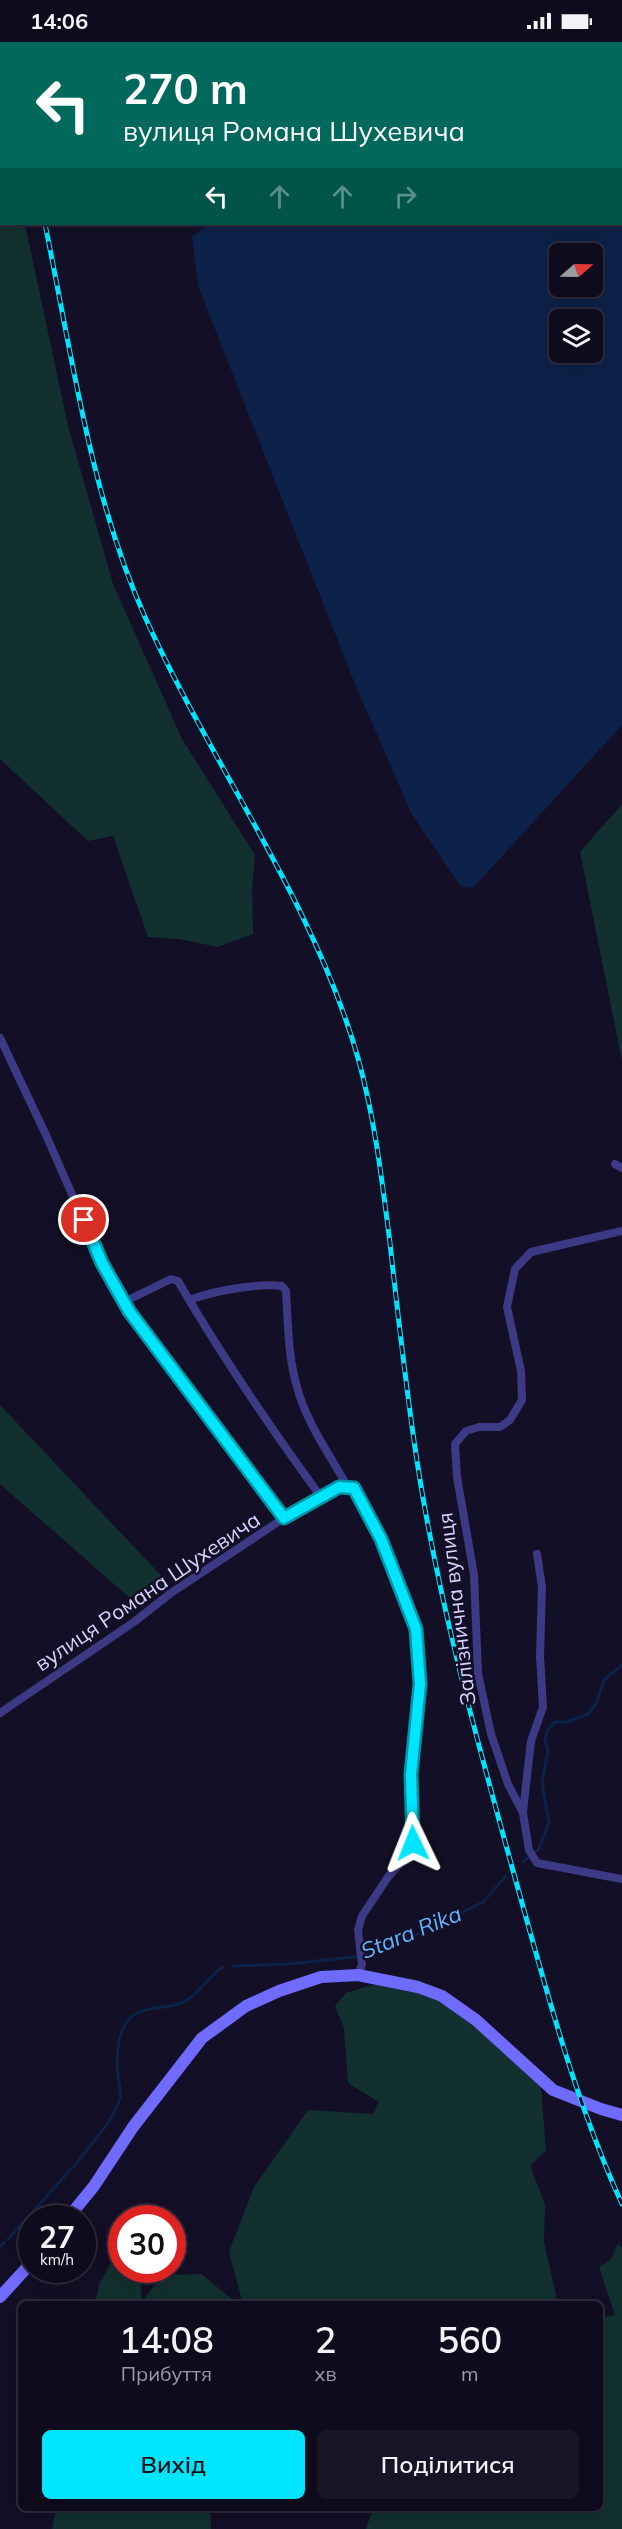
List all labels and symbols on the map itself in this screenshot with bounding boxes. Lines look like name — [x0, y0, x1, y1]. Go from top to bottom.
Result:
north arrow — [549, 243, 603, 297]
pin — [58, 1194, 109, 1245]
street label: вулиця Романа Шухевича — [29, 1506, 265, 1676]
street label: Залізнична вулиця — [431, 1511, 481, 1707]
position arrow — [381, 1811, 445, 1875]
water label: Stara Rika — [356, 1899, 466, 1965]
speed limit sign: 30 — [108, 2205, 186, 2283]

